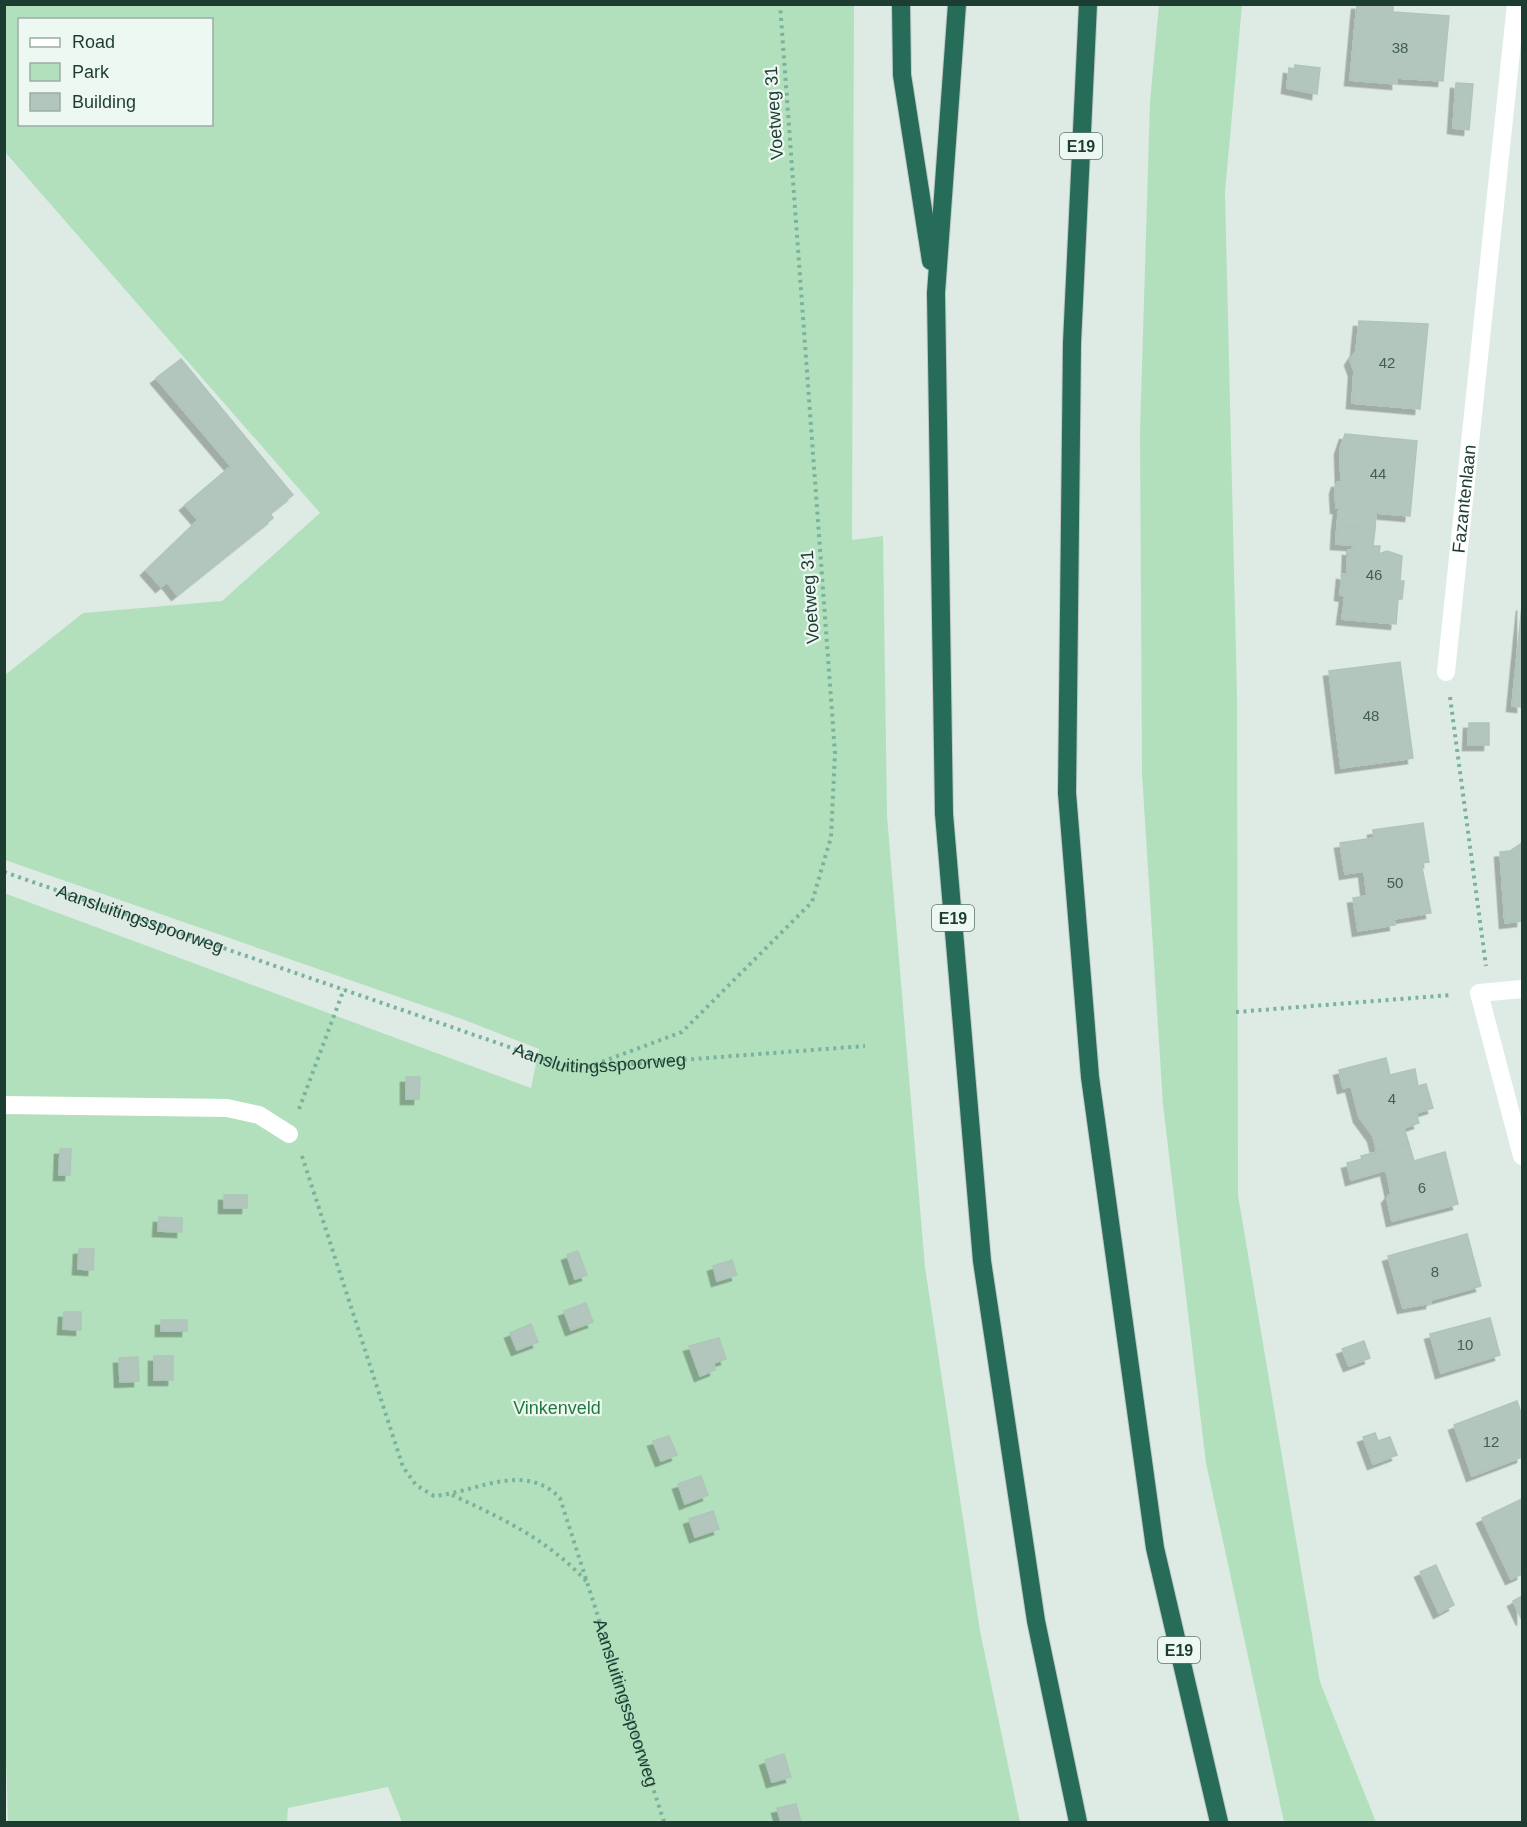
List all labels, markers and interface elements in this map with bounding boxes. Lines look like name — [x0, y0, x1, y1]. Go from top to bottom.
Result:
legend — [18, 18, 213, 126]
text: Road — [72, 32, 115, 52]
house number: 38 — [1392, 39, 1408, 56]
text: Park — [72, 62, 110, 82]
street label: Voetweg 31 — [761, 65, 787, 161]
text: Building — [72, 92, 136, 112]
road number: E19 — [1060, 133, 1102, 159]
house number: 42 — [1379, 354, 1395, 371]
street label: Fazantenlaan — [1449, 444, 1480, 554]
house number: 44 — [1370, 465, 1386, 482]
street label: Voetweg 31 — [797, 549, 823, 645]
house number: 46 — [1366, 566, 1382, 583]
house number: 48 — [1363, 707, 1379, 724]
house number: 50 — [1387, 874, 1403, 891]
street label: Aansluitingsspoorweg — [54, 881, 226, 957]
road number: E19 — [932, 905, 974, 931]
street label: Aansluitingsspoorweg — [510, 1039, 687, 1077]
house number: 4 — [1388, 1090, 1396, 1107]
house number: 6 — [1418, 1179, 1426, 1196]
house number: 8 — [1431, 1263, 1439, 1280]
house number: 10 — [1457, 1336, 1473, 1353]
park label: Vinkenveld — [513, 1398, 601, 1418]
house number: 12 — [1483, 1433, 1499, 1450]
street label: Aansluitingsspoorweg — [589, 1616, 662, 1789]
road number: E19 — [1158, 1637, 1200, 1663]

